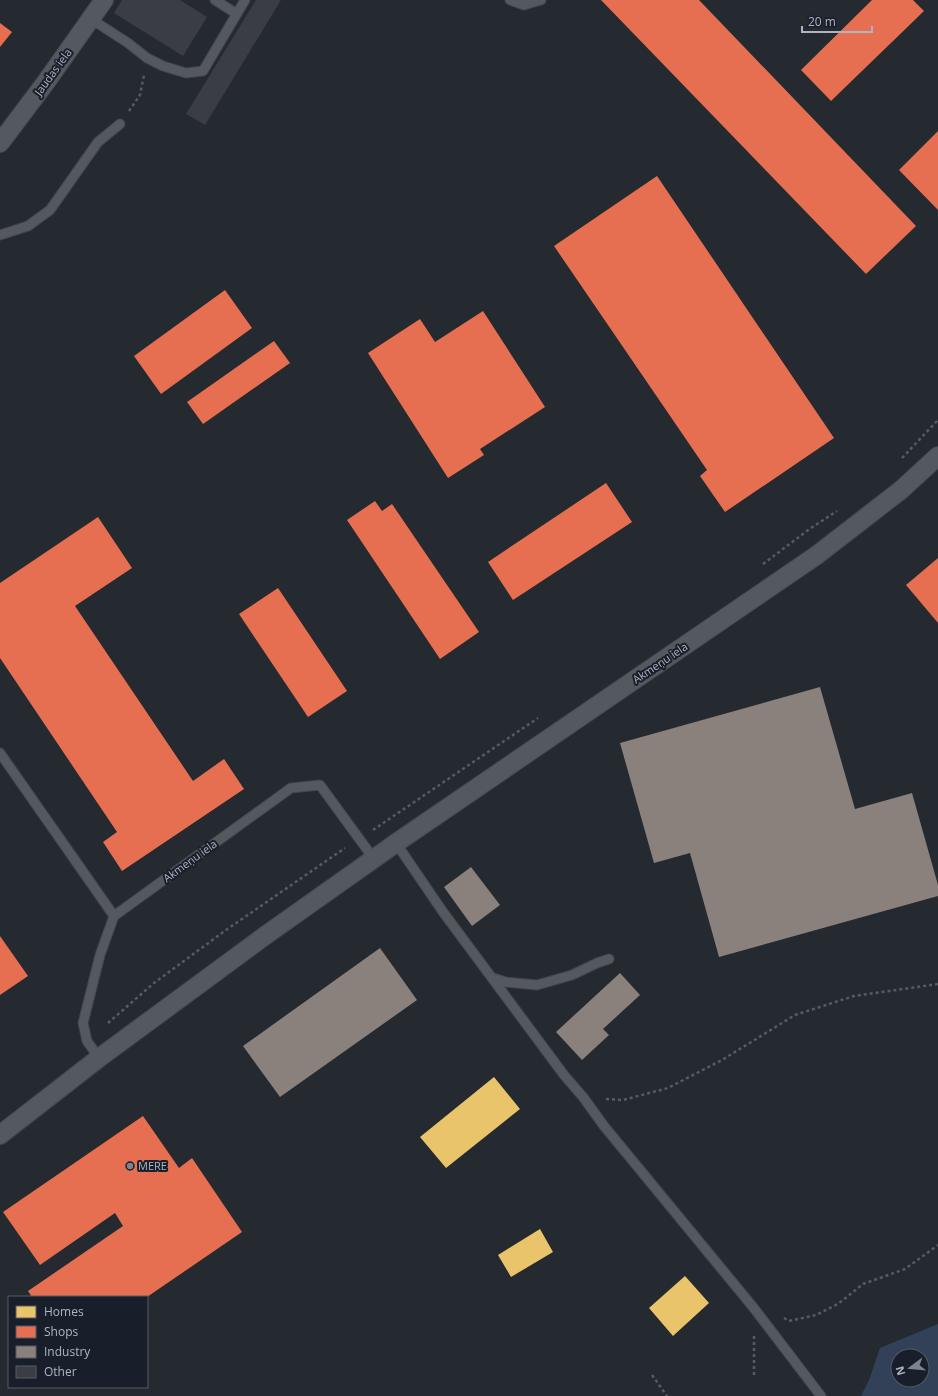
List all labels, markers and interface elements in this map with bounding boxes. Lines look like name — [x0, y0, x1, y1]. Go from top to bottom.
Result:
scale bar — [802, 8, 872, 34]
text: 20 m — [808, 13, 836, 30]
street label: Jaudas iela — [30, 45, 75, 99]
street label: Akmeņu iela — [629, 639, 690, 687]
street label: Akmeņu iela — [160, 836, 220, 885]
place label: MERE — [138, 1158, 167, 1173]
marker: MERE — [125, 1161, 135, 1171]
legend — [8, 1296, 148, 1388]
text: Homes — [44, 1303, 84, 1320]
text: Shops — [44, 1323, 79, 1340]
text: Industry — [44, 1343, 91, 1360]
north arrow — [890, 1348, 930, 1388]
text: Other — [44, 1363, 77, 1380]
text: N — [891, 1365, 908, 1377]

